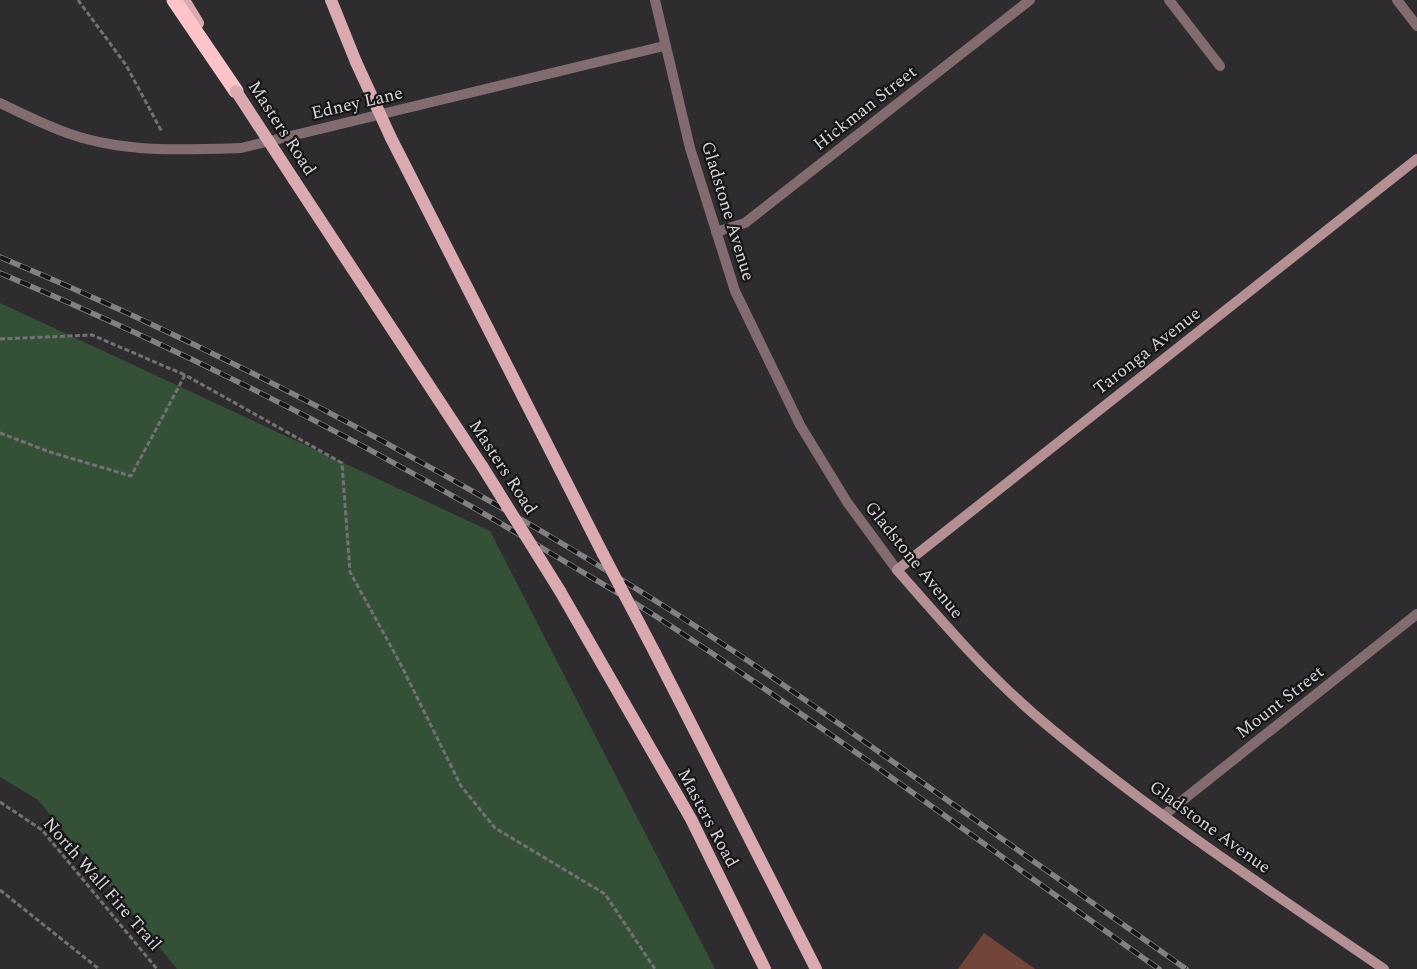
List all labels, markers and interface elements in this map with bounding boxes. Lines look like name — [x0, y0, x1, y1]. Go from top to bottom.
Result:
street label: Hickman Street — [807, 59, 923, 157]
street label: Masters Road — [241, 75, 323, 181]
street label: Edney Lane — [308, 79, 406, 127]
street label: Gladstone Avenue — [694, 138, 762, 284]
street label: Taronga Avenue — [1088, 300, 1206, 402]
street label: Masters Road — [462, 414, 544, 520]
street label: Gladstone Avenue — [858, 495, 970, 625]
street label: Mount Street — [1230, 659, 1330, 745]
street label: Masters Road — [671, 764, 745, 872]
street label: Gladstone Avenue — [1143, 774, 1277, 880]
street label: North Wall Fire Trail — [36, 811, 168, 957]

